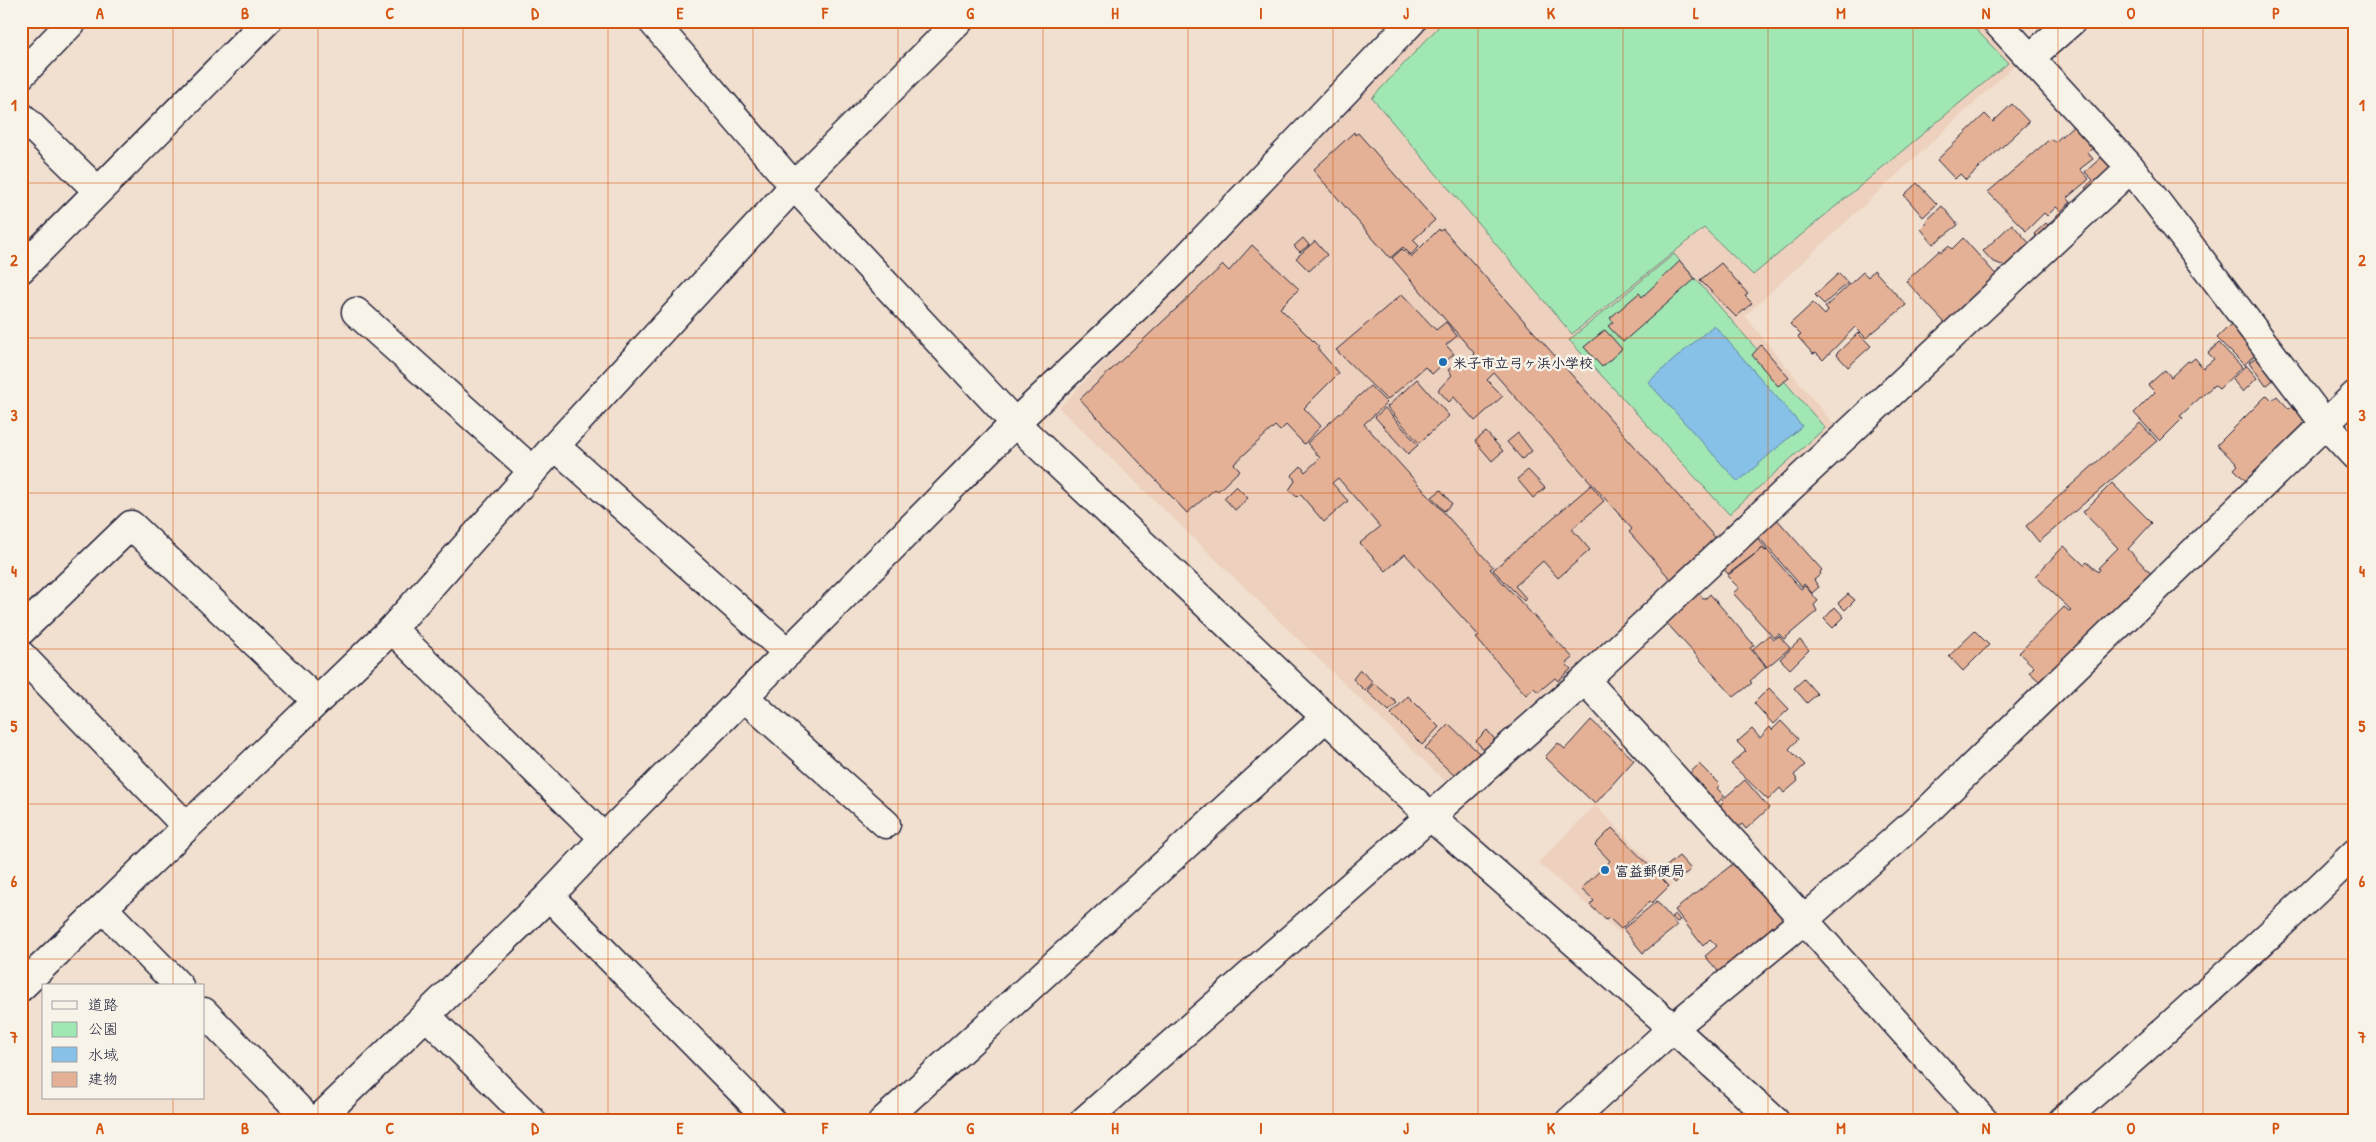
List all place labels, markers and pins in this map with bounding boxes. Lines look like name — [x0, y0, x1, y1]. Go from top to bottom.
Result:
place label: 米子市立弓ヶ浜小学校 — [1453, 353, 1593, 372]
marker: 米子市立弓ヶ浜小学校 — [1437, 356, 1449, 368]
place label: 富益郵便局 — [1615, 861, 1685, 880]
marker: 富益郵便局 — [1599, 864, 1611, 876]

